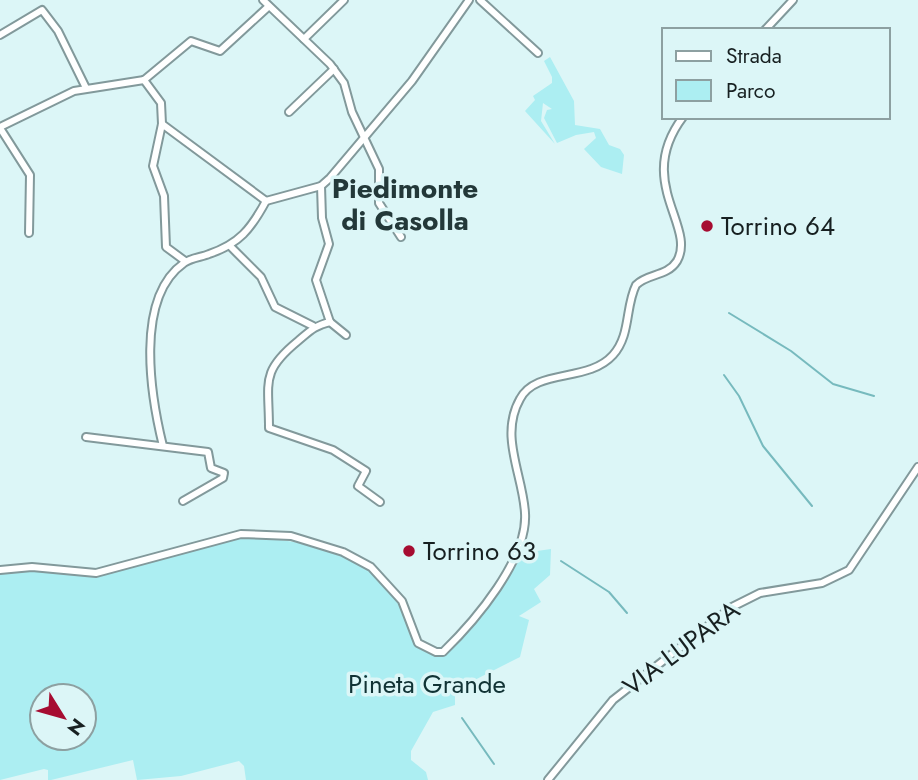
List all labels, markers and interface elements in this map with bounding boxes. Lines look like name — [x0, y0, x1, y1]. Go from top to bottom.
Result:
legend — [662, 28, 890, 119]
text: Strada — [726, 41, 782, 71]
text: Parco — [726, 76, 775, 106]
district label: Piedimonte di Casolla — [332, 168, 478, 241]
place label: Torrino 64 — [721, 207, 835, 245]
marker: Torrino 64 — [699, 218, 715, 234]
place label: Torrino 63 — [423, 532, 536, 570]
marker: Torrino 63 — [401, 543, 417, 559]
street label: VIA LUPARA — [615, 591, 748, 705]
park label: Pineta Grande — [348, 665, 506, 703]
north arrow — [28, 682, 98, 752]
text: N — [61, 713, 92, 741]

